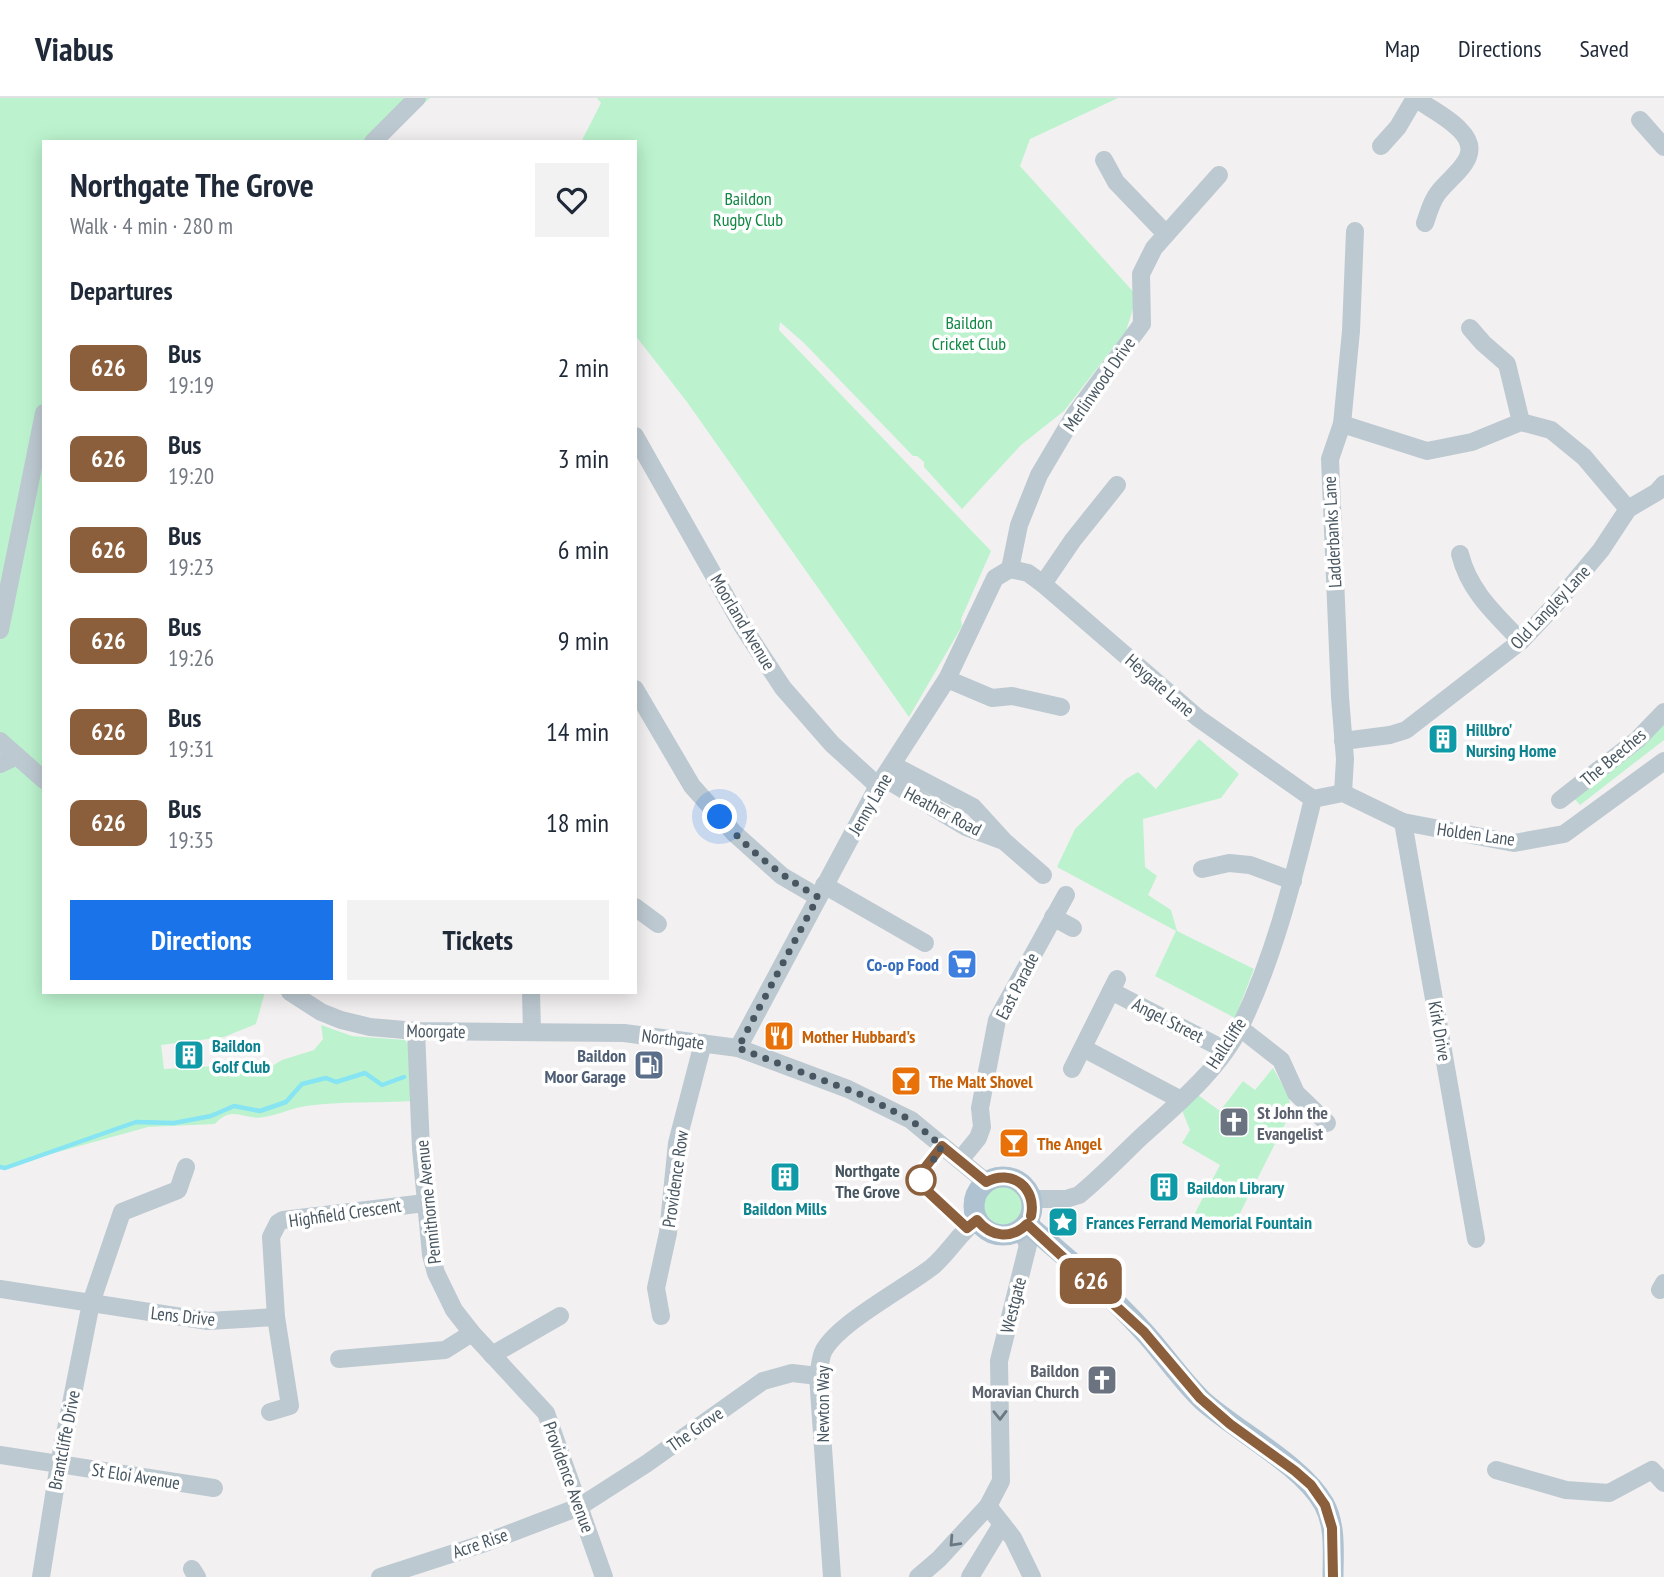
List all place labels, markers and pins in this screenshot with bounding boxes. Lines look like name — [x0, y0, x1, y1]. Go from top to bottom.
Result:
place label: Hillbro' Nursing Home — [1466, 718, 1557, 762]
building icon: Hillbro' Nursing Home — [1426, 722, 1460, 756]
supermarket icon: Co-op Food — [945, 947, 979, 981]
place label: Co-op Food — [867, 953, 939, 976]
restaurant icon: Mother Hubbard's — [762, 1019, 796, 1053]
place label: Mother Hubbard's — [802, 1025, 915, 1048]
place label: Baildon Golf Club — [212, 1034, 270, 1078]
building icon: Baildon Golf Club — [172, 1038, 206, 1072]
place label: Baildon Moor Garage — [544, 1044, 626, 1088]
fuel station icon: Baildon Moor Garage — [632, 1048, 666, 1082]
bar icon: The Malt Shovel — [889, 1064, 923, 1098]
place label: The Malt Shovel — [929, 1070, 1033, 1093]
place label: St John the Evangelist — [1257, 1101, 1328, 1145]
church icon: St John the Evangelist — [1217, 1105, 1251, 1139]
bar icon: The Angel — [997, 1126, 1031, 1160]
place label: The Angel — [1037, 1132, 1102, 1155]
place label: Northgate The Grove — [835, 1159, 900, 1203]
building icon: Baildon Mills — [768, 1160, 802, 1194]
marker: Northgate The Grove — [906, 1165, 936, 1195]
building icon: Baildon Library — [1147, 1170, 1181, 1204]
place label: Baildon Library — [1187, 1176, 1285, 1199]
place label: Baildon Mills — [743, 1197, 827, 1220]
place icon: Frances Ferrand Memorial Fountain — [1046, 1205, 1080, 1239]
place label: Frances Ferrand Memorial Fountain — [1086, 1211, 1312, 1234]
place label: Baildon Moravian Church — [972, 1359, 1079, 1403]
church icon: Baildon Moravian Church — [1085, 1363, 1119, 1397]

